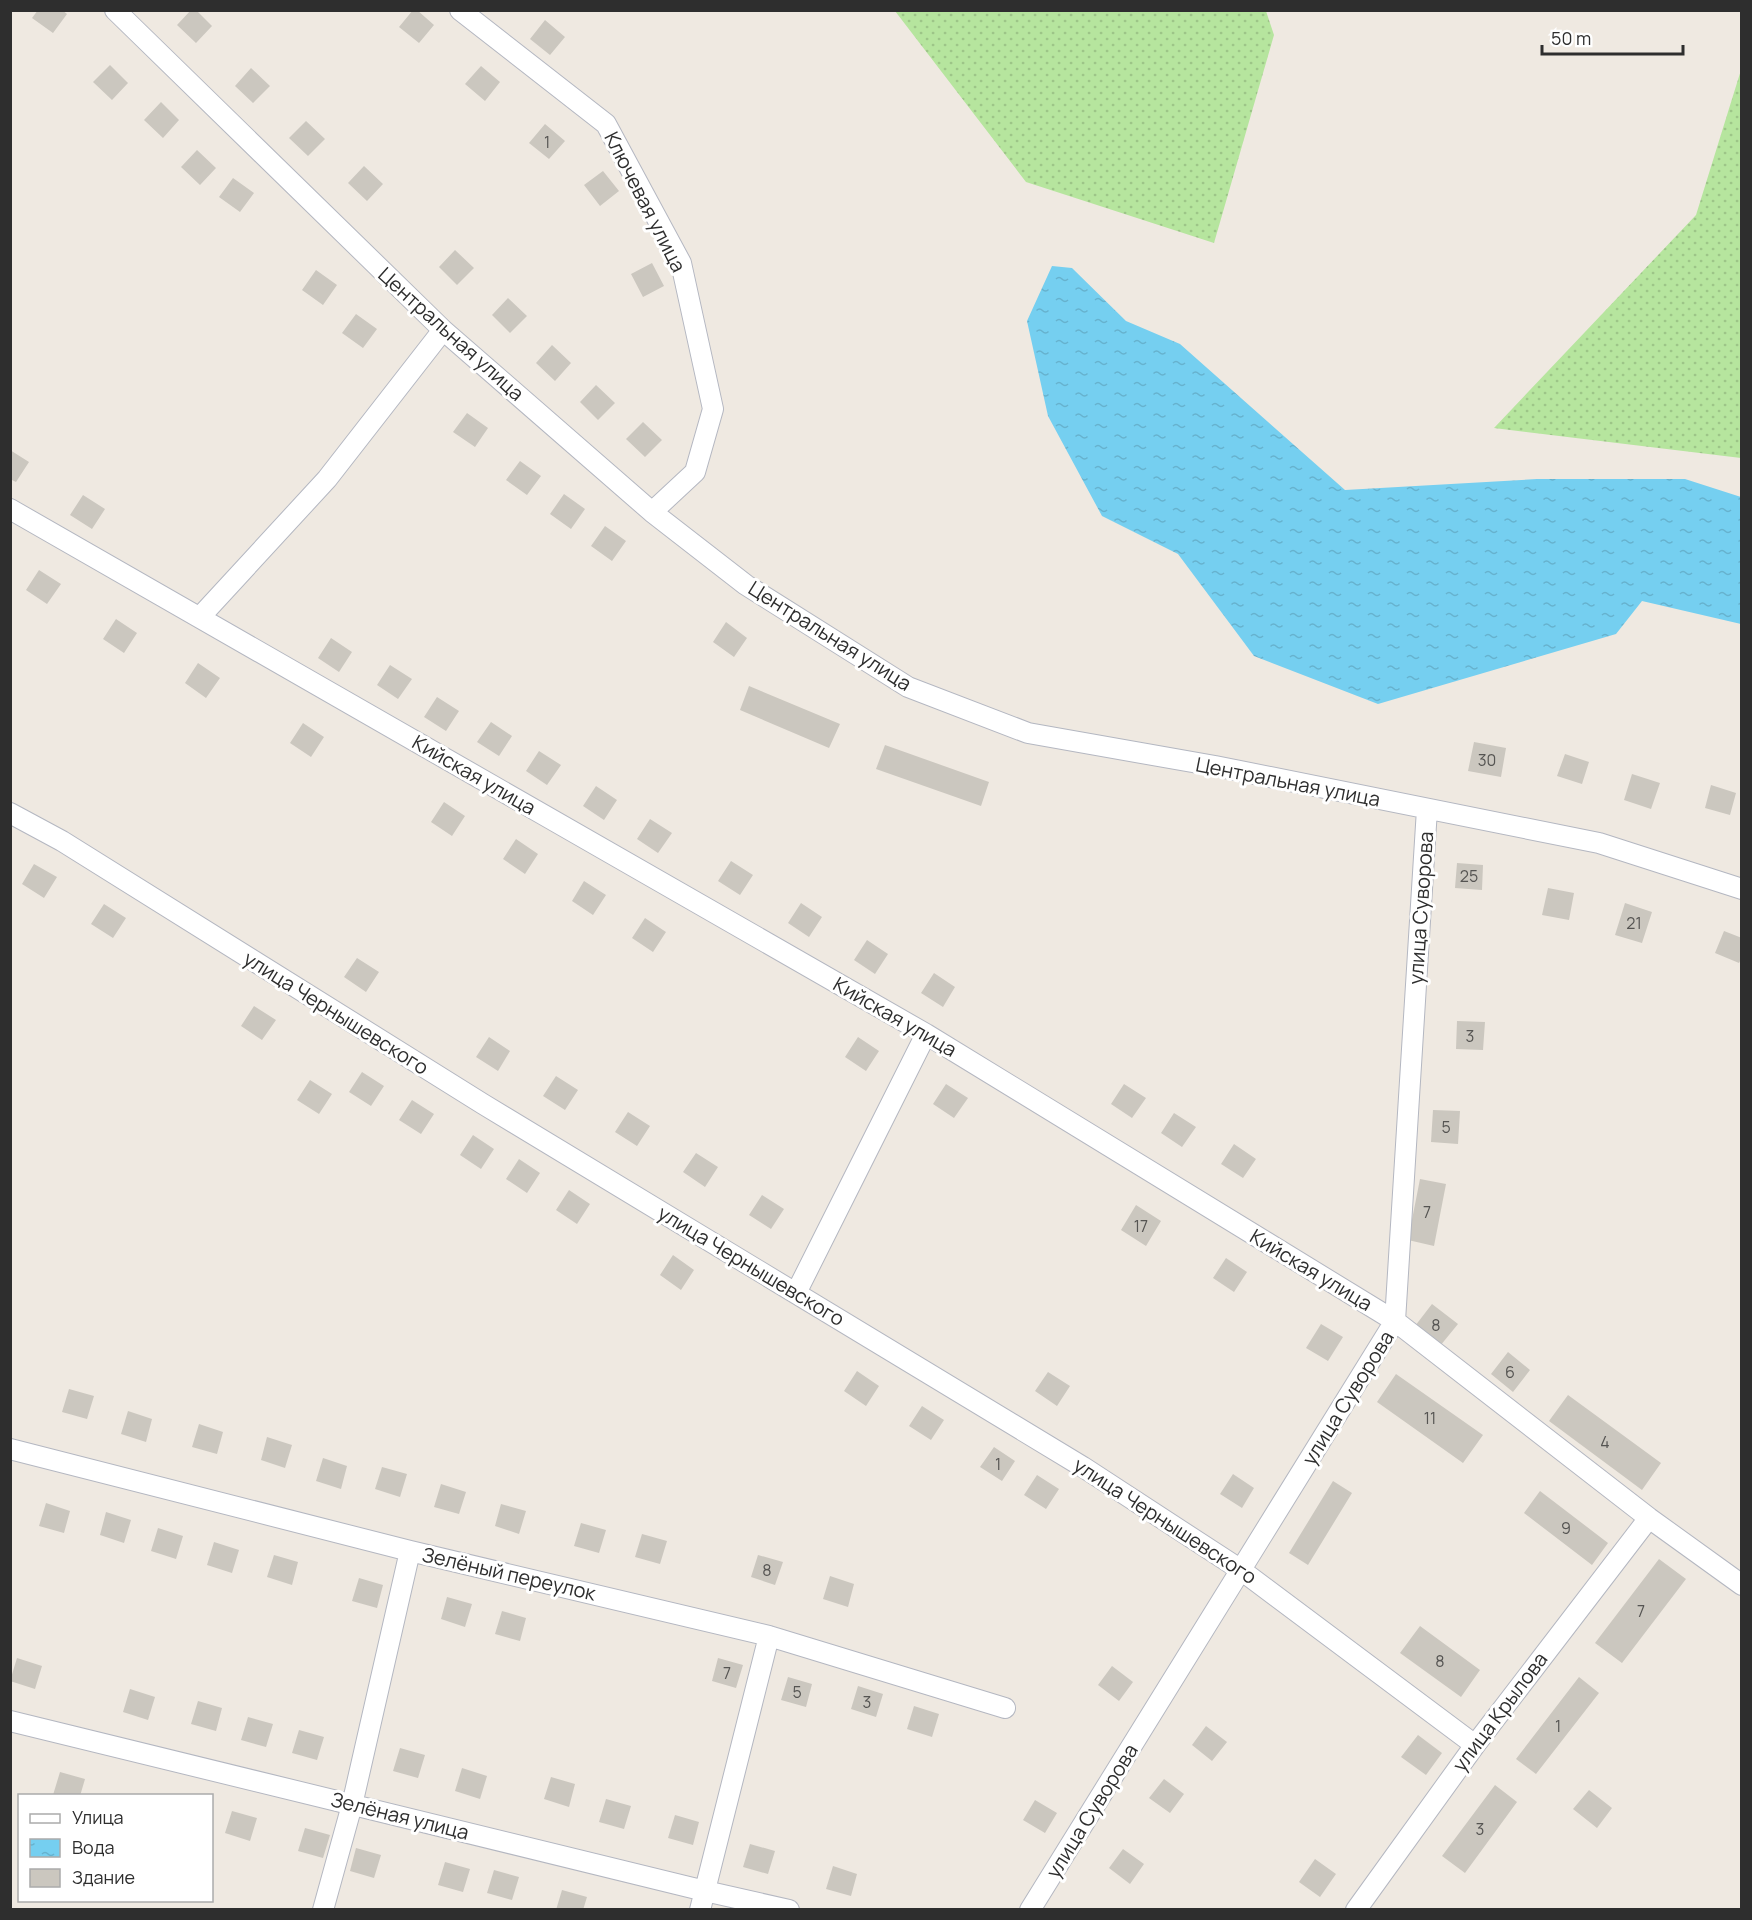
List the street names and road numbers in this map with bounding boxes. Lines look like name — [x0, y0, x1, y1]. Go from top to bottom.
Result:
street label: Ключевая улица — [598, 127, 693, 277]
street label: Центральная улица — [373, 261, 530, 406]
street label: Центральная улица — [744, 574, 917, 697]
street label: Кийская улица — [408, 728, 541, 821]
street label: Центральная улица — [1194, 750, 1383, 813]
street label: улица Суворова — [1402, 831, 1439, 985]
street label: улица Чернышевского — [239, 945, 434, 1081]
street label: Кийская улица — [829, 970, 962, 1063]
street label: улица Чернышевского — [653, 1199, 850, 1332]
street label: Кийская улица — [1245, 1222, 1377, 1317]
street label: улица Суворова — [1295, 1326, 1400, 1470]
street label: улица Чернышевского — [1068, 1451, 1262, 1590]
street label: Зелёный переулок — [420, 1540, 600, 1607]
street label: улица Крылова — [1446, 1647, 1553, 1777]
street label: улица Суворова — [1039, 1739, 1144, 1883]
street label: Зелёная улица — [328, 1785, 472, 1846]

